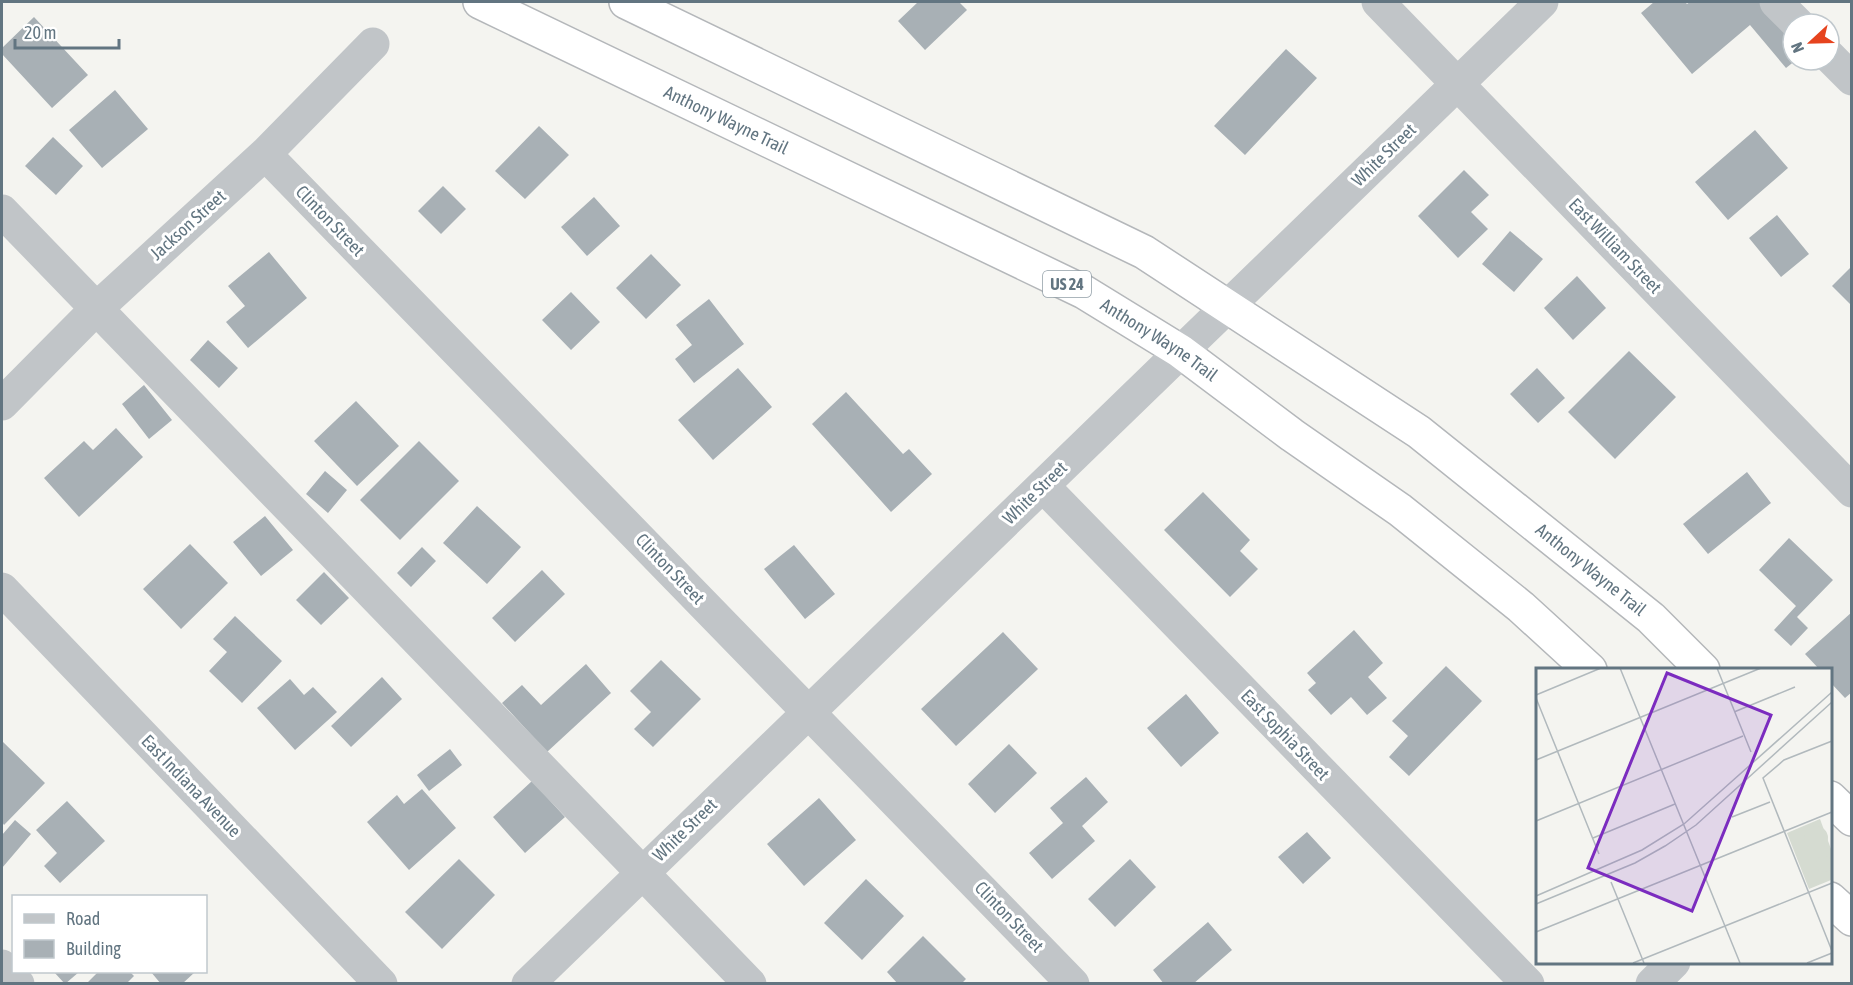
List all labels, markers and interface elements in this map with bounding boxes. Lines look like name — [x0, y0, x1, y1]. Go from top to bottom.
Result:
scale bar — [15, 12, 118, 50]
north arrow — [1781, 12, 1841, 72]
text: 20 m — [24, 22, 56, 43]
text: N — [1787, 40, 1807, 55]
street label: Anthony Wayne Trail — [661, 81, 792, 159]
street label: White Street — [1347, 119, 1420, 190]
street label: Clinton Street — [292, 181, 369, 260]
street label: Jackson Street — [146, 185, 230, 264]
street label: East William Street — [1565, 194, 1666, 298]
road number: US 24 — [1043, 271, 1091, 297]
street label: Anthony Wayne Trail — [1097, 294, 1222, 386]
street label: White Street — [998, 457, 1071, 528]
street label: Anthony Wayne Trail — [1532, 519, 1651, 620]
street label: Clinton Street — [632, 529, 709, 608]
inset map — [1536, 668, 1832, 964]
street label: East Sophia Street — [1237, 685, 1334, 784]
street label: East Indiana Avenue — [137, 730, 245, 841]
street label: White Street — [648, 794, 721, 865]
street label: Clinton Street — [971, 877, 1048, 956]
legend — [12, 895, 207, 973]
text: Road — [66, 908, 100, 929]
text: Building — [66, 938, 121, 959]

